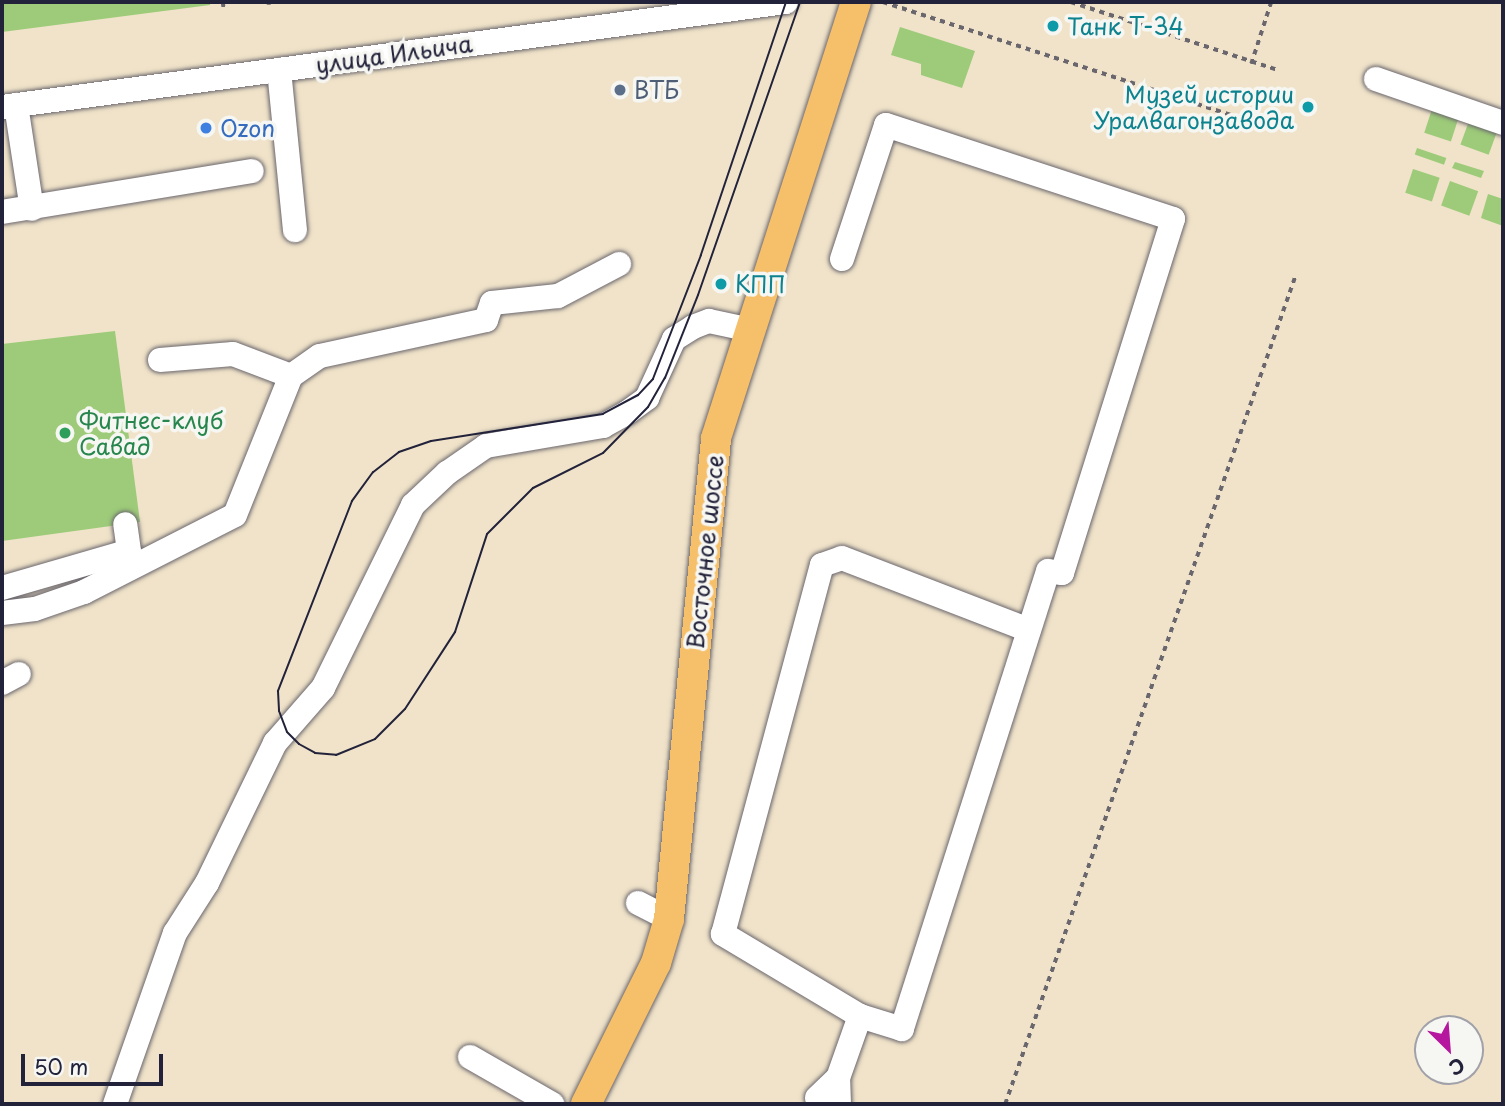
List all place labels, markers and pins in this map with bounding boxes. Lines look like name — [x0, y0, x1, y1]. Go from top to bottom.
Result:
place label: Танк Т-34 — [1067, 12, 1184, 40]
marker: Танк Т-34 — [1045, 18, 1061, 34]
place label: ВТБ — [634, 76, 679, 104]
place label: Музей истории Уралвагонзавода — [1093, 80, 1294, 134]
marker: ВТБ — [612, 82, 628, 98]
marker: Музей истории Уралвагонзавода — [1300, 99, 1316, 115]
place label: Ozon — [220, 114, 275, 142]
marker: Ozon — [198, 120, 214, 136]
place label: КПП — [735, 270, 786, 298]
marker: КПП — [713, 276, 729, 292]
place label: Фитнес-клуб Савад — [79, 406, 223, 460]
marker: Фитнес-клуб Савад — [57, 425, 73, 441]

